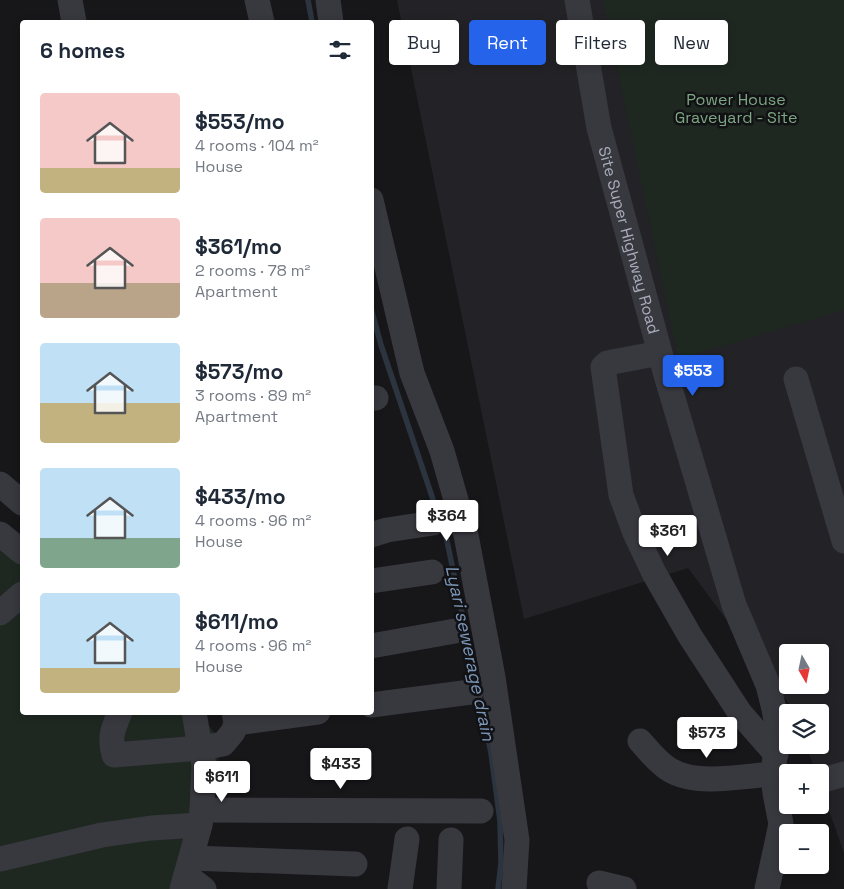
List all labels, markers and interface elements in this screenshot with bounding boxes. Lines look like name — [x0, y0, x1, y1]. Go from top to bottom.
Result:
chip: Buy — [389, 20, 459, 65]
chip: Rent — [469, 20, 546, 65]
chip: Filters — [556, 20, 645, 65]
chip: New — [655, 20, 728, 65]
icon: filters — [326, 36, 354, 64]
text: 6 homes — [40, 37, 125, 64]
park label: Power House Graveyard - Site — [675, 89, 797, 128]
text: $553/mo — [195, 108, 285, 135]
icon: home — [80, 113, 140, 173]
text: 4 rooms · 104 m² — [195, 135, 319, 156]
street label: Site Super Highway Road — [593, 144, 664, 336]
text: House — [195, 156, 243, 177]
text: $361/mo — [195, 233, 282, 260]
icon: home — [80, 238, 140, 298]
text: 2 rooms · 78 m² — [195, 260, 310, 281]
text: Apartment — [195, 281, 278, 302]
pin: $553 — [663, 354, 723, 397]
text: $573/mo — [195, 358, 283, 385]
text: $553 — [674, 360, 712, 381]
icon: home — [80, 363, 140, 423]
text: 3 rooms · 89 m² — [195, 385, 311, 406]
text: Apartment — [195, 406, 278, 427]
text: $433/mo — [195, 483, 286, 510]
icon: home — [80, 488, 140, 548]
pin: $364 — [417, 500, 477, 542]
text: $364 — [427, 505, 467, 526]
text: 4 rooms · 96 m² — [195, 510, 311, 531]
pin: $361 — [638, 514, 698, 557]
text: $361 — [650, 520, 686, 541]
text: House — [195, 531, 243, 552]
water label: Lyari sewerage drain — [441, 563, 501, 744]
text: $611/mo — [195, 608, 279, 635]
icon: home — [80, 613, 140, 673]
text: 4 rooms · 96 m² — [195, 635, 311, 656]
north arrow — [779, 644, 829, 694]
map controls — [779, 644, 829, 874]
text: House — [195, 656, 243, 677]
button: layers — [779, 704, 829, 754]
pin: $573 — [677, 716, 737, 759]
text: $573 — [688, 722, 726, 743]
pin: $433 — [311, 748, 371, 790]
text: $433 — [321, 753, 361, 774]
pin: $611 — [192, 760, 252, 803]
button: + — [779, 764, 829, 814]
text: $611 — [205, 766, 239, 787]
button: − — [779, 824, 829, 874]

